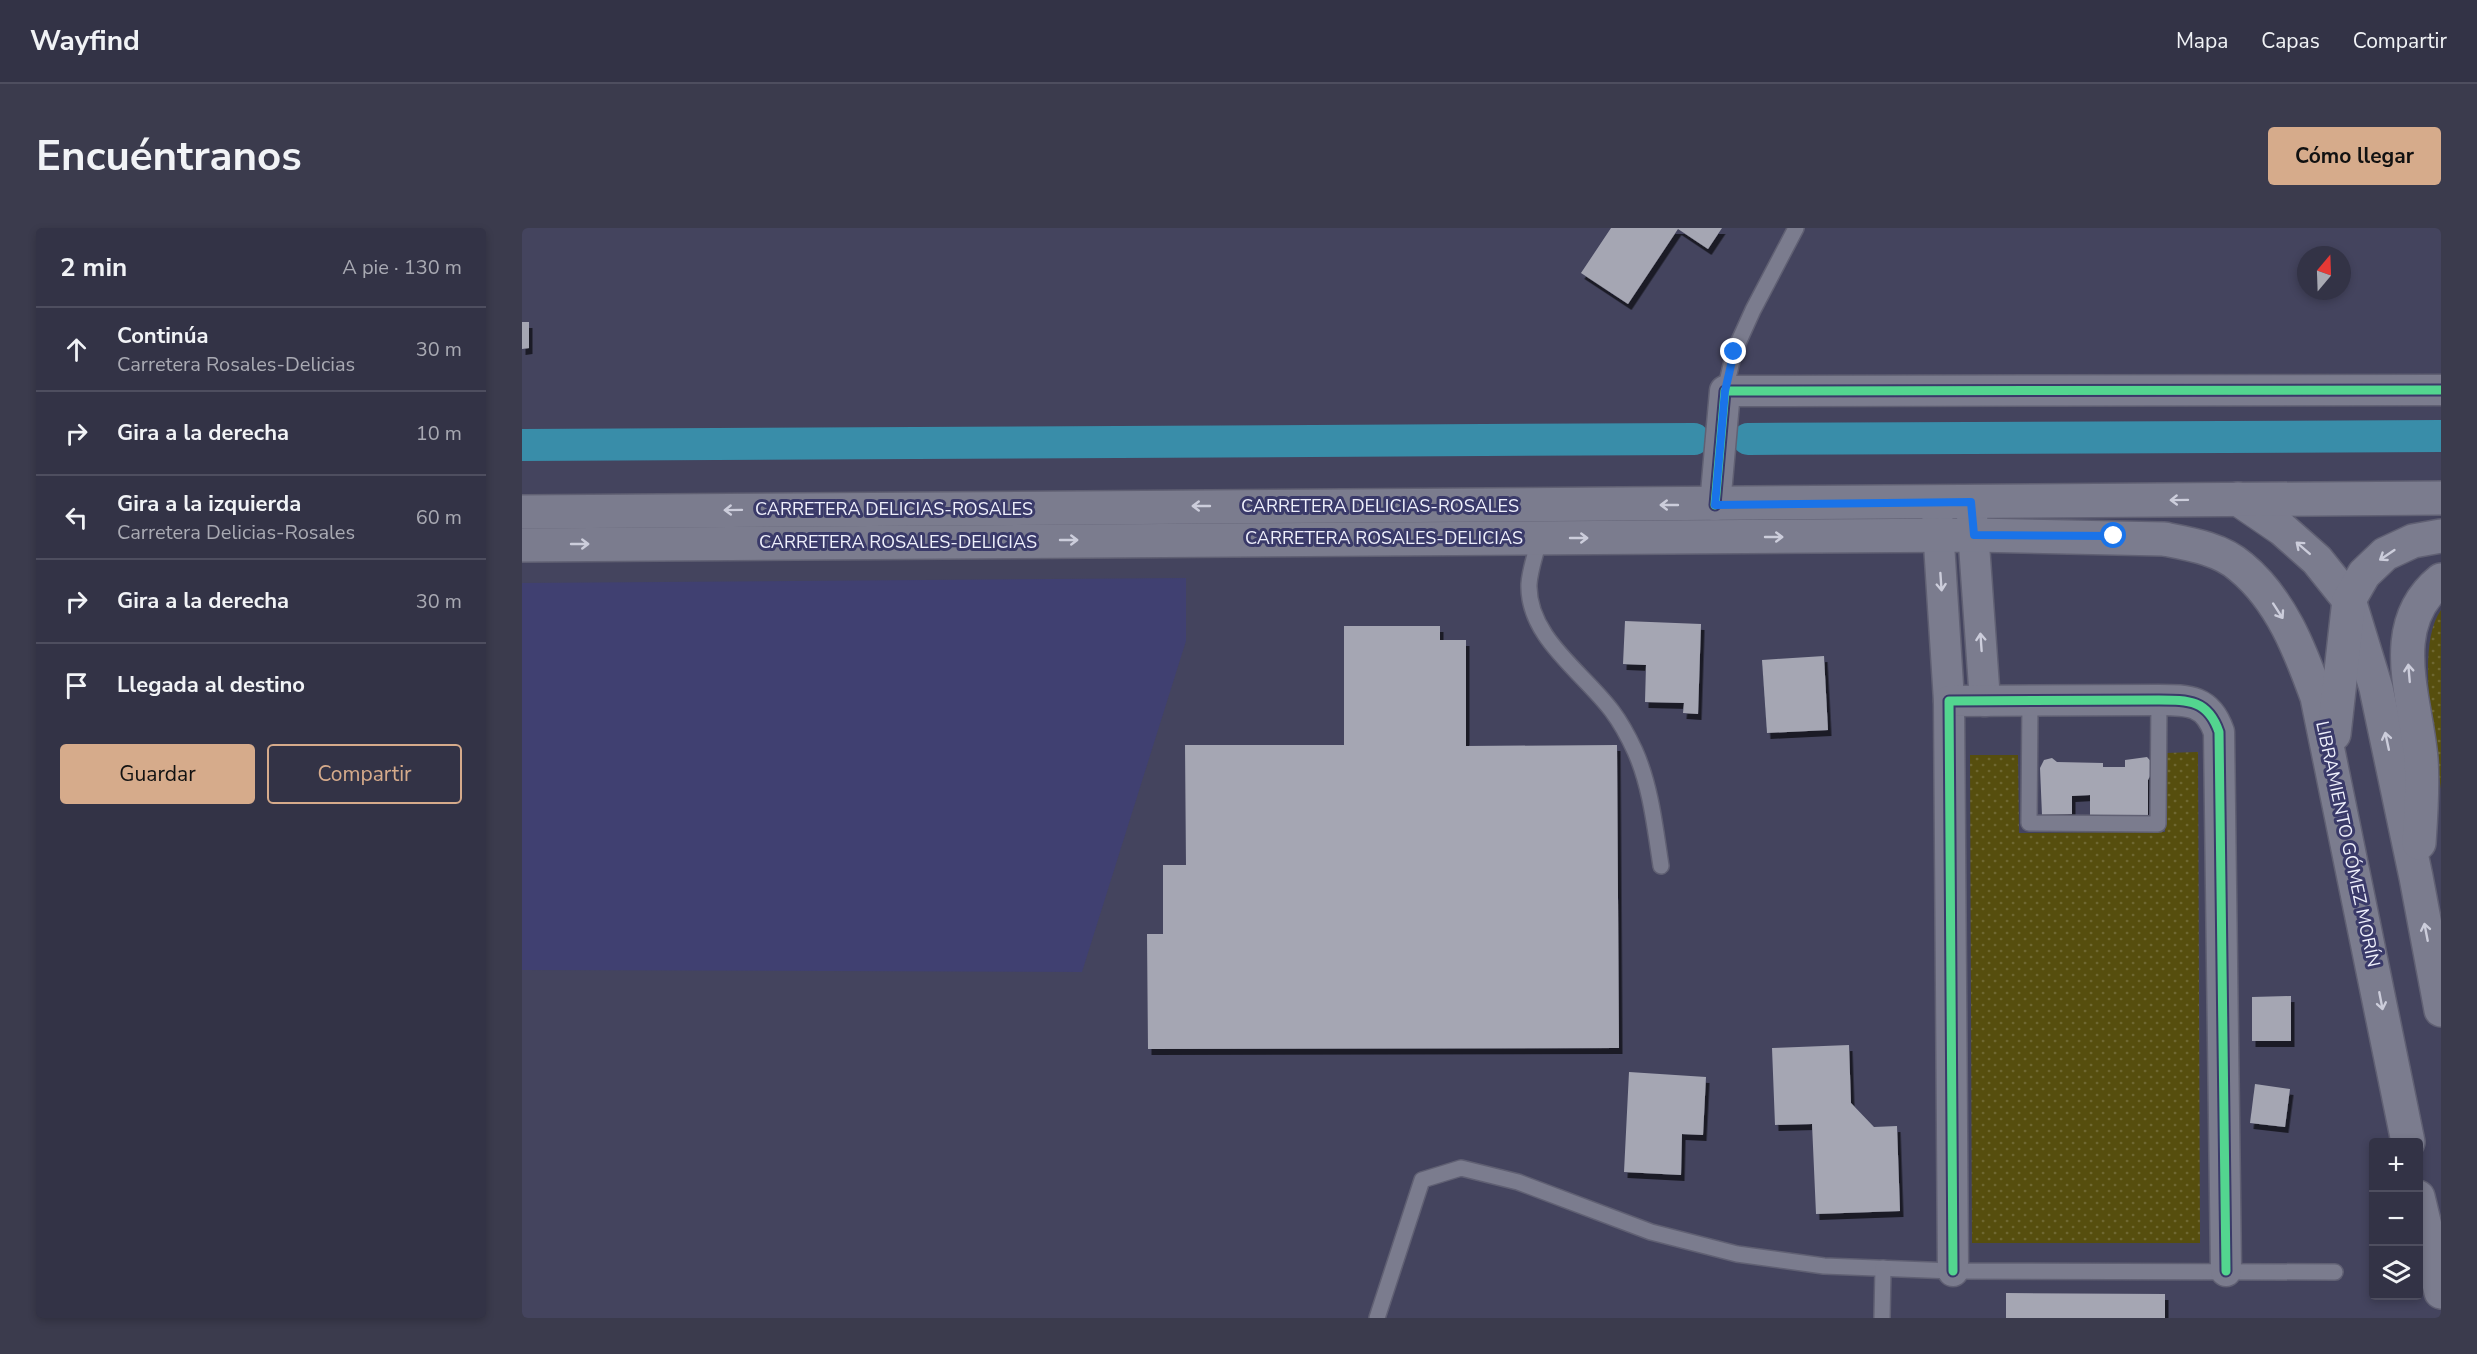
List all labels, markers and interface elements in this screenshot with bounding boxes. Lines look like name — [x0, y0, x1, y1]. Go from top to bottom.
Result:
text: Wayfind — [30, 22, 140, 60]
text: Mapa — [2176, 27, 2228, 55]
text: Capas — [2261, 27, 2320, 55]
text: Compartir — [2353, 27, 2447, 55]
button: Cómo llegar — [2268, 127, 2441, 185]
text: Encuéntranos — [36, 128, 302, 185]
north arrow — [2297, 246, 2351, 300]
text: 2 min — [60, 250, 127, 285]
text: A pie · 130 m — [342, 254, 462, 281]
text: Continúa — [117, 321, 208, 351]
icon: ahead — [60, 333, 93, 366]
text: 30 m — [416, 336, 462, 363]
route end — [1720, 338, 1746, 364]
text: Carretera Rosales-Delicias — [117, 351, 355, 378]
icon: right — [60, 417, 93, 450]
text: Gira a la derecha — [117, 418, 289, 448]
text: 10 m — [416, 420, 462, 447]
text: Gira a la izquierda — [117, 489, 301, 519]
street label: CARRETERA DELICIAS-ROSALES — [1241, 494, 1519, 518]
one-way arrow — [2170, 494, 2190, 506]
street label: CARRETERA DELICIAS-ROSALES — [755, 497, 1033, 521]
one-way arrow — [1660, 499, 1680, 511]
one-way arrow — [1192, 500, 1212, 512]
icon: left — [60, 501, 93, 534]
text: 60 m — [416, 504, 462, 531]
one-way arrow — [724, 504, 744, 516]
text: Carretera Delicias-Rosales — [117, 519, 355, 546]
route start — [2100, 522, 2126, 548]
street label: CARRETERA ROSALES-DELICIAS — [1245, 526, 1523, 550]
street label: CARRETERA ROSALES-DELICIAS — [759, 530, 1037, 554]
one-way arrow — [1764, 531, 1784, 543]
one-way arrow — [1569, 532, 1589, 544]
one-way arrow — [1059, 534, 1079, 546]
one-way arrow — [570, 538, 590, 550]
one-way arrow — [2296, 541, 2311, 555]
one-way arrow — [2379, 549, 2395, 561]
one-way arrow — [1936, 572, 1947, 592]
icon: right — [60, 585, 93, 618]
text: Gira a la derecha — [117, 586, 289, 616]
text: 30 m — [416, 588, 462, 615]
one-way arrow — [2272, 603, 2284, 619]
one-way arrow — [1975, 633, 1986, 653]
one-way arrow — [2403, 663, 2414, 683]
icon: arrive — [60, 669, 93, 702]
text: Llegada al destino — [117, 670, 305, 700]
street label: LIBRAMIENTO GÓMEZ MORÍN — [2310, 719, 2386, 969]
one-way arrow — [2381, 732, 2392, 751]
button: Guardar — [60, 744, 255, 804]
button: Compartir — [267, 744, 462, 804]
one-way arrow — [2420, 923, 2431, 942]
one-way arrow — [2376, 990, 2387, 1010]
map controls — [2369, 1138, 2423, 1300]
button: + — [2369, 1138, 2423, 1192]
button: − — [2369, 1192, 2423, 1246]
button: layers — [2369, 1246, 2423, 1300]

